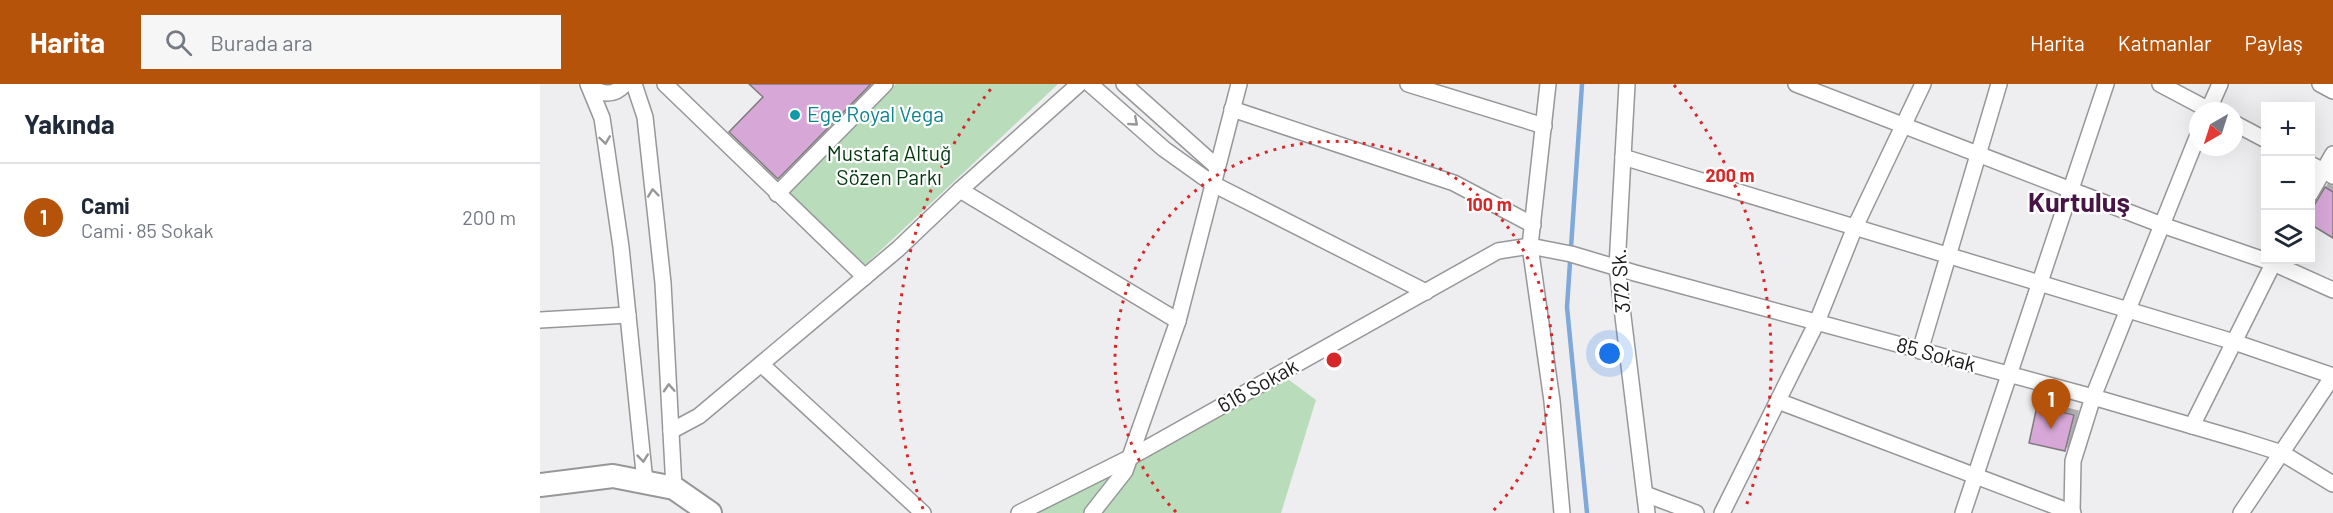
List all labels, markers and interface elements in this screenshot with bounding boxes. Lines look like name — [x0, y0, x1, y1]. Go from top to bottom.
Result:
search box — [141, 15, 561, 69]
text: Harita — [30, 25, 105, 59]
icon: search — [162, 26, 195, 59]
text: Burada ara — [210, 29, 313, 55]
text: Harita — [2030, 30, 2085, 55]
text: Katmanlar — [2118, 30, 2212, 55]
text: Paylaş — [2245, 30, 2303, 55]
place label: Ege Royal Vega — [807, 101, 944, 126]
north arrow — [2189, 102, 2243, 156]
map controls — [2261, 102, 2315, 264]
button: + — [2261, 102, 2315, 156]
text: Yakında — [24, 108, 115, 139]
marker: Ege Royal Vega — [788, 108, 802, 122]
one-way arrow — [1127, 115, 1138, 126]
one-way arrow — [598, 134, 611, 144]
park label: Mustafa Altuğ Sözen Parkı — [827, 140, 951, 189]
button: − — [2261, 156, 2315, 210]
text: 200 m — [1705, 164, 1755, 186]
district label: Kurtuluş — [2028, 185, 2130, 217]
one-way arrow — [648, 189, 660, 198]
text: Cami — [81, 192, 130, 218]
text: 100 m — [1466, 193, 1512, 215]
text: 1 — [40, 205, 47, 229]
text: 200 m — [462, 205, 516, 229]
button: layers — [2261, 210, 2315, 264]
text: Cami · 85 Sokak — [81, 218, 214, 242]
street label: 372 Sk. — [1605, 248, 1634, 314]
street label: 85 Sokak — [1894, 331, 1979, 376]
your location — [1595, 339, 1624, 368]
centre of rings — [1324, 350, 1344, 370]
street label: 616 Sokak — [1213, 352, 1302, 417]
pin: 1 — [2032, 380, 2070, 429]
one-way arrow — [662, 383, 675, 392]
one-way arrow — [636, 454, 649, 463]

